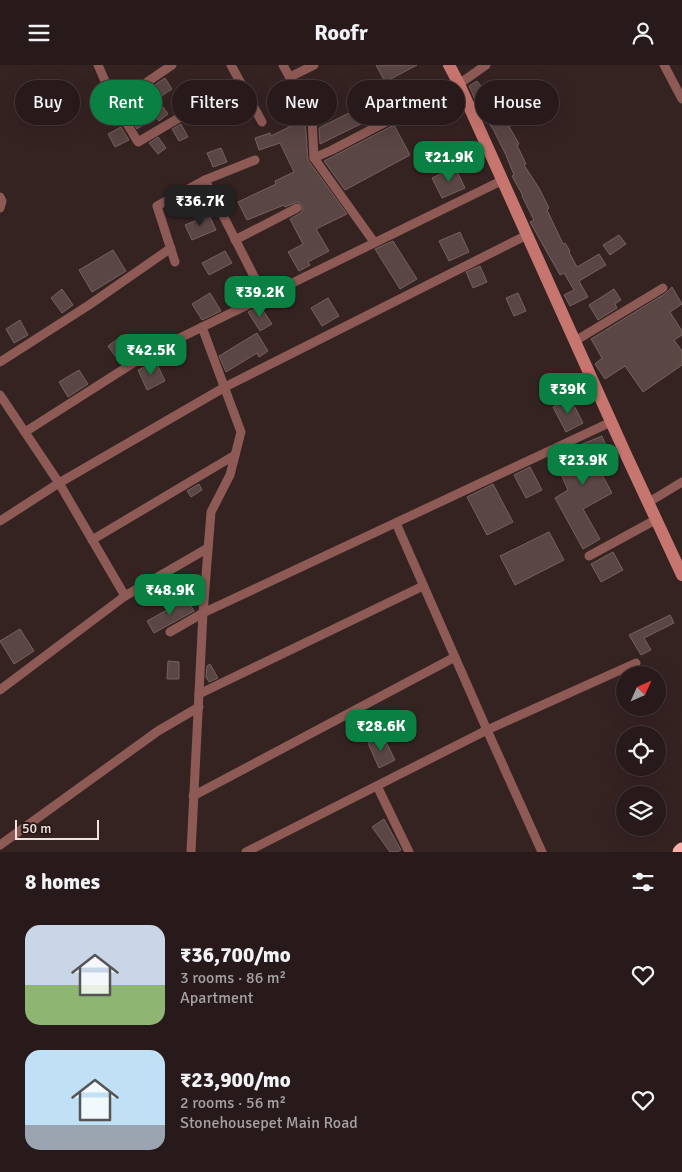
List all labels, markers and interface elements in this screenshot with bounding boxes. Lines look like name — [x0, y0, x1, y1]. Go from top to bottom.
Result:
icon: menu — [25, 19, 53, 47]
text: Roofr — [314, 19, 368, 46]
icon: person — [629, 19, 657, 47]
chip: Buy — [15, 80, 80, 125]
chip: Rent — [90, 80, 162, 125]
chip: Filters — [172, 80, 257, 125]
chip: New — [267, 80, 337, 125]
chip: Apartment — [347, 80, 465, 125]
chip: House — [475, 80, 559, 125]
pin: ₹21.9K — [408, 141, 490, 183]
text: ₹21.9K — [424, 147, 474, 167]
pin: ₹36.7K — [159, 185, 241, 227]
text: ₹36.7K — [175, 191, 225, 211]
pin: ₹39.2K — [219, 275, 301, 318]
text: ₹39.2K — [235, 282, 285, 302]
pin: ₹42.5K — [110, 333, 192, 376]
text: ₹42.5K — [126, 340, 176, 360]
pin: ₹39K — [538, 373, 598, 415]
text: ₹39K — [550, 379, 586, 399]
pin: ₹23.9K — [542, 443, 624, 486]
text: ₹23.9K — [558, 450, 608, 470]
pin: ₹48.9K — [129, 573, 211, 616]
text: ₹48.9K — [145, 580, 195, 600]
north arrow — [616, 666, 666, 716]
map controls — [616, 666, 666, 836]
pin: ₹28.6K — [340, 709, 422, 752]
text: ₹28.6K — [356, 716, 406, 736]
button: locate — [616, 726, 666, 776]
button: layers — [616, 786, 666, 836]
scale bar — [15, 817, 99, 840]
text: 50 m — [22, 820, 51, 837]
icon: filters — [629, 868, 657, 896]
text: 8 homes — [25, 869, 100, 895]
text: ₹36,700/mo — [180, 942, 291, 968]
icon: home — [65, 945, 125, 1005]
icon: heart — [629, 961, 657, 989]
text: 3 rooms · 86 m² — [180, 968, 286, 988]
text: Apartment — [180, 988, 253, 1008]
text: ₹23,900/mo — [180, 1067, 291, 1093]
icon: home — [65, 1070, 125, 1130]
icon: heart — [629, 1086, 657, 1114]
text: 2 rooms · 56 m² — [180, 1093, 286, 1113]
text: Stonehousepet Main Road — [180, 1113, 358, 1133]

